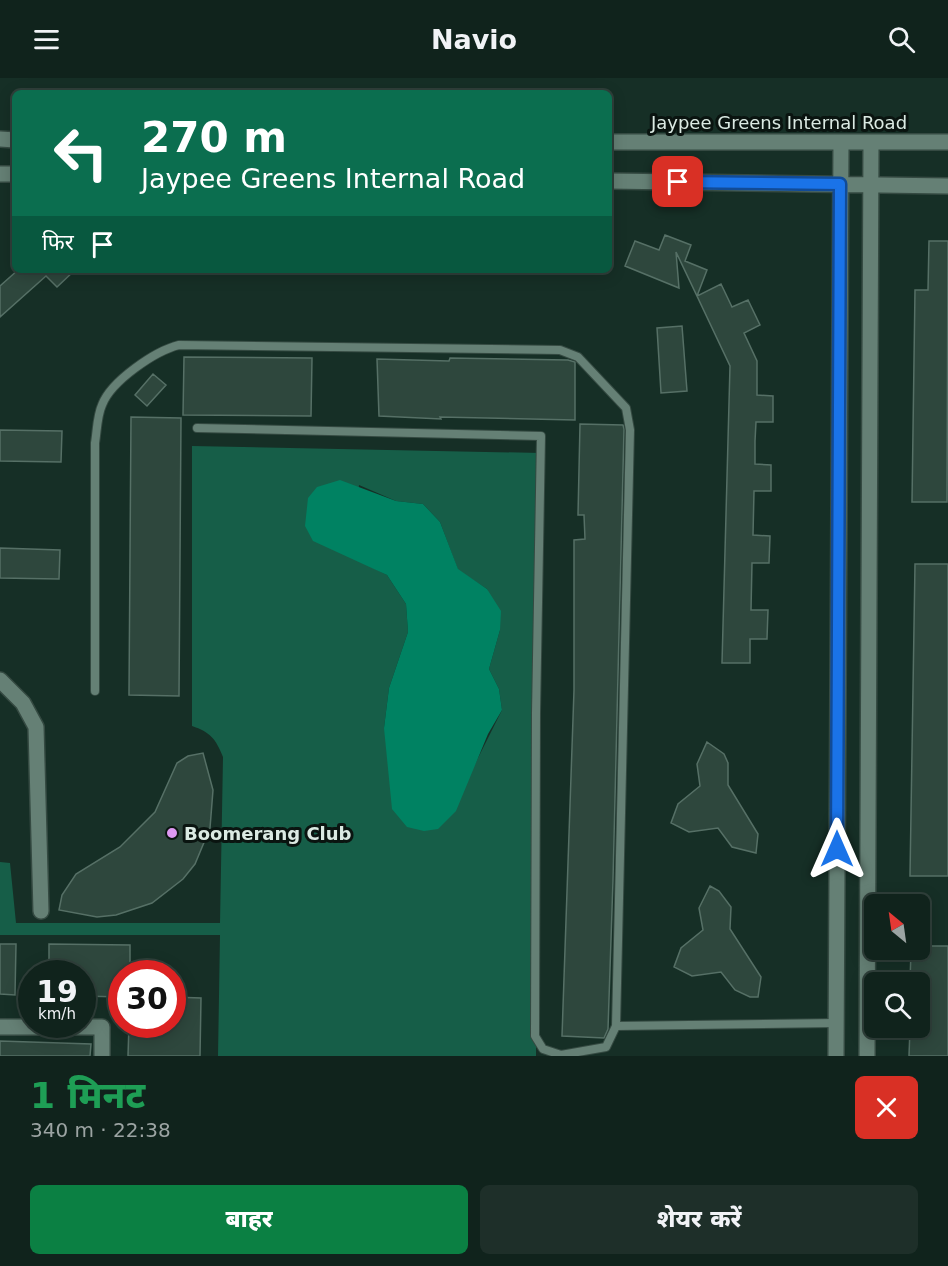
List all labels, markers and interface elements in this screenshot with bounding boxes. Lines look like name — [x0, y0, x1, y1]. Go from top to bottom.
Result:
icon: menu — [30, 23, 63, 56]
icon: search — [885, 23, 918, 56]
text: Navio — [431, 24, 517, 55]
street label: Jaypee Greens Internal Road — [650, 112, 907, 133]
text: 270 m — [141, 113, 287, 162]
icon: left — [42, 114, 120, 192]
pin — [652, 156, 703, 207]
text: Jaypee Greens Internal Road — [141, 163, 525, 194]
icon: arrive — [661, 165, 694, 198]
icon: arrive — [86, 228, 119, 261]
text: फिर — [42, 230, 74, 255]
position arrow — [805, 817, 869, 881]
place label: Boomerang Club — [184, 823, 352, 844]
marker: Boomerang Club — [165, 826, 179, 840]
north arrow — [864, 894, 930, 960]
map controls — [864, 894, 930, 1038]
speed limit sign: 30 — [108, 960, 186, 1038]
button: search — [864, 972, 930, 1038]
text: 19 — [36, 974, 78, 1009]
text: km/h — [38, 1005, 76, 1023]
text: 1 मिनट — [30, 1075, 145, 1116]
button: close — [855, 1076, 918, 1139]
text: 340 m · 22:38 — [30, 1118, 171, 1142]
button: बाहर — [30, 1185, 468, 1254]
button: शेयर करें — [480, 1185, 918, 1254]

